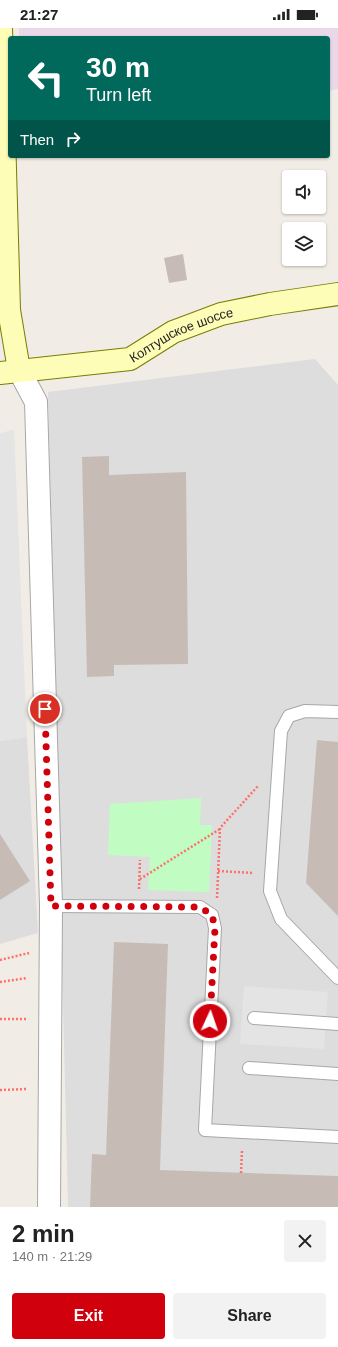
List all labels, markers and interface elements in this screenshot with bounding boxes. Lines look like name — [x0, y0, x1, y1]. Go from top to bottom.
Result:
text: 21:27 — [20, 6, 58, 23]
icon: left — [20, 52, 72, 104]
text: 30 m — [86, 52, 150, 83]
text: Turn left — [86, 85, 151, 105]
icon: right — [62, 128, 84, 150]
text: Then — [20, 131, 54, 148]
map controls — [282, 170, 326, 266]
button: sound — [282, 170, 326, 214]
button: layers — [282, 222, 326, 266]
street label: Колтушское шоссе — [127, 305, 234, 366]
pin — [28, 692, 62, 726]
icon: arrive — [34, 698, 56, 720]
position arrow — [189, 1000, 231, 1042]
text: 2 min — [12, 1220, 75, 1247]
button: close — [284, 1220, 326, 1262]
text: 140 m · 21:29 — [12, 1249, 92, 1264]
button: Exit — [12, 1293, 165, 1339]
button: Share — [173, 1293, 326, 1339]

